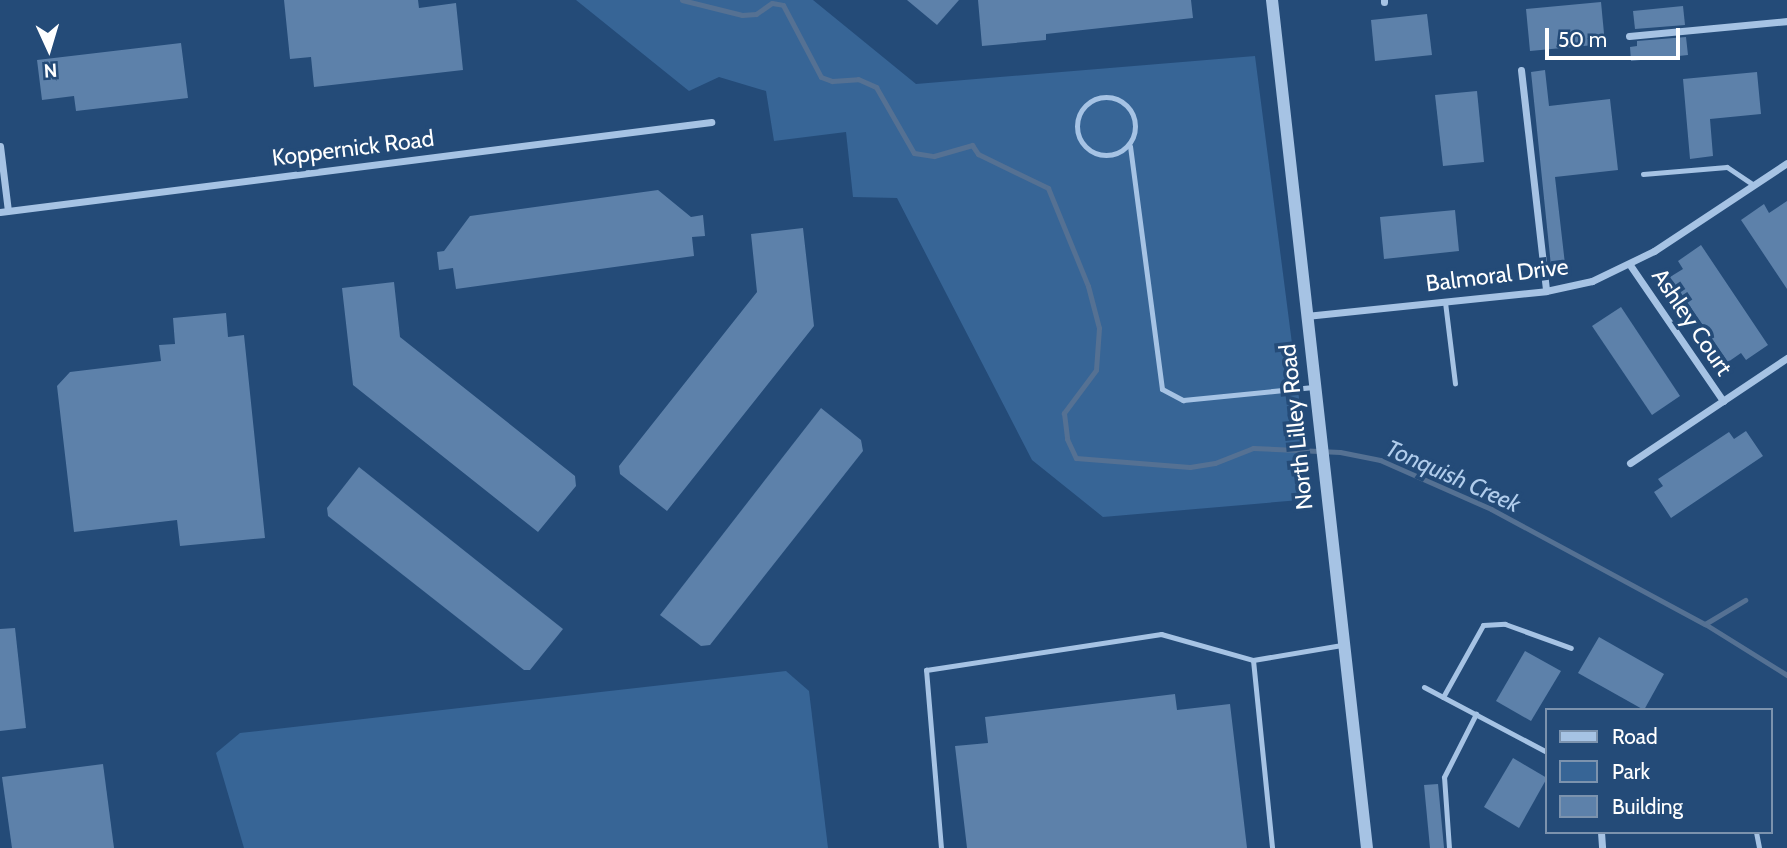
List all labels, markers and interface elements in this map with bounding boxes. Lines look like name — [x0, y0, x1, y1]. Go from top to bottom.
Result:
north arrow — [14, 14, 84, 84]
scale bar — [1549, 14, 1684, 58]
text: 50 m — [1558, 27, 1607, 52]
text: N — [43, 59, 58, 82]
street label: Koppernick Road — [270, 124, 436, 172]
street label: Balmoral Drive — [1424, 253, 1570, 297]
street label: Ashley Court — [1646, 263, 1738, 381]
street label: North Lilley Road — [1274, 343, 1318, 511]
water label: Tonquish Creek — [1381, 434, 1525, 518]
legend — [1546, 708, 1773, 834]
text: Road — [1612, 724, 1658, 749]
text: Park — [1612, 759, 1650, 784]
text: Building — [1612, 794, 1683, 819]

